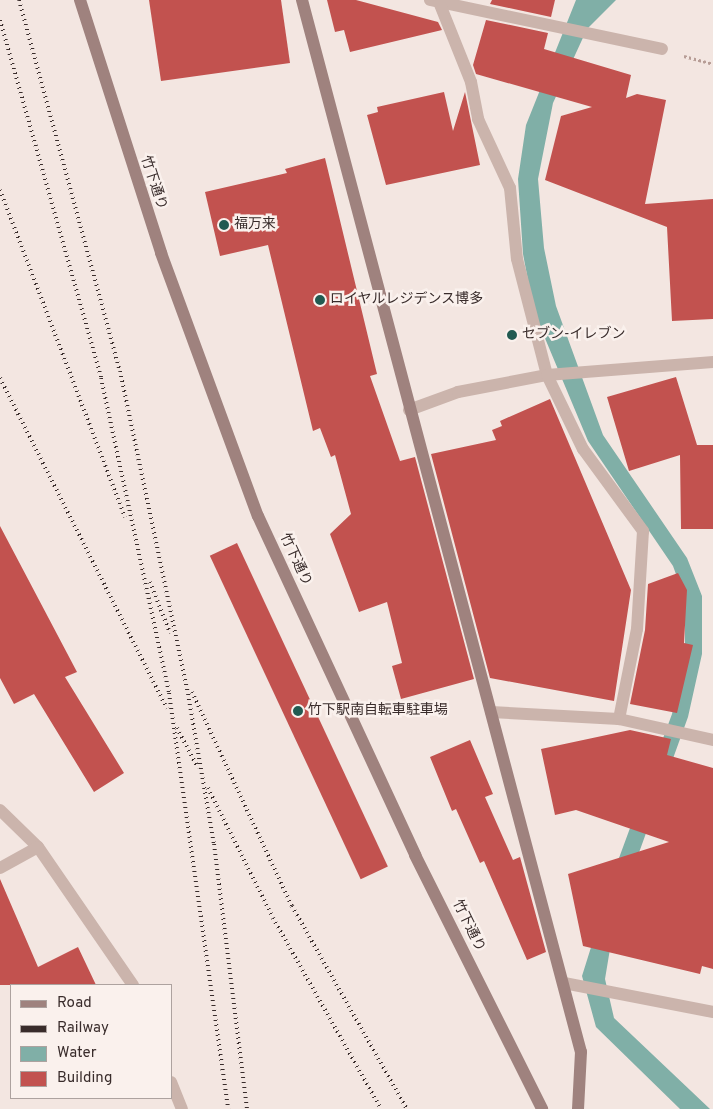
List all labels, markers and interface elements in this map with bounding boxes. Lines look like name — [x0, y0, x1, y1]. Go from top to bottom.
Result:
street label: 竹下通り — [136, 154, 170, 212]
place label: 福万来 — [234, 217, 276, 233]
marker: 福万来 — [218, 219, 230, 231]
place label: ロイヤルレジデンス博多 — [330, 292, 484, 308]
marker: ロイヤルレジデンス博多 — [314, 294, 326, 306]
place label: セブン-イレブン — [522, 327, 626, 343]
marker: セブン-イレブン — [506, 329, 518, 341]
street label: 竹下通り — [276, 531, 314, 589]
place label: 竹下駅南自転車駐車場 — [308, 703, 448, 719]
marker: 竹下駅南自転車駐車場 — [292, 705, 304, 717]
street label: 竹下通り — [448, 897, 488, 955]
legend — [10, 984, 172, 1099]
text: Road — [57, 994, 92, 1013]
text: Railway — [57, 1019, 109, 1038]
text: Water — [57, 1044, 96, 1063]
text: Building — [57, 1069, 112, 1088]

